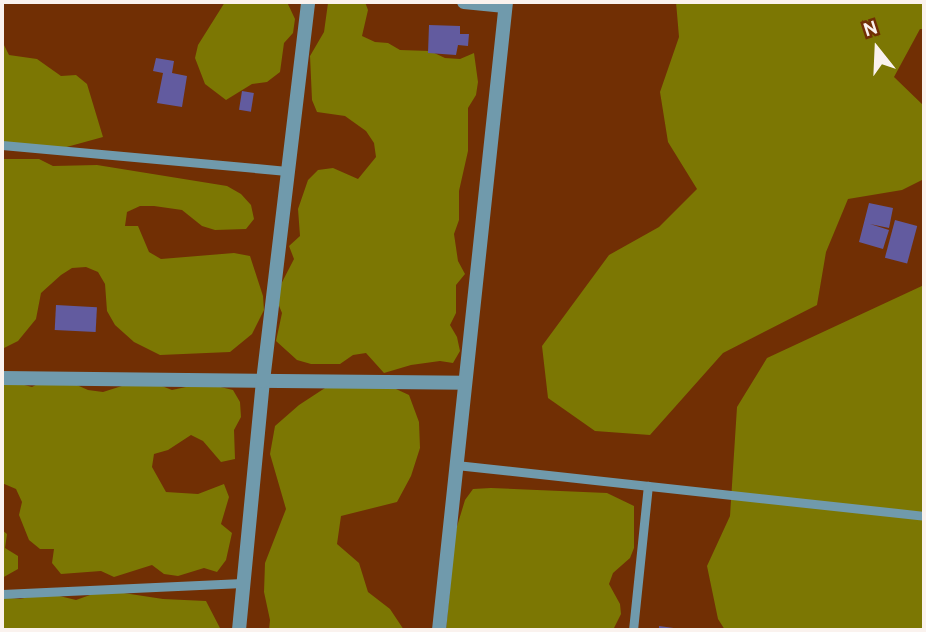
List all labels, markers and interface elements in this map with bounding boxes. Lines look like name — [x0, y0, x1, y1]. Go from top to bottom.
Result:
north arrow — [842, 14, 912, 84]
text: N — [860, 16, 880, 42]

